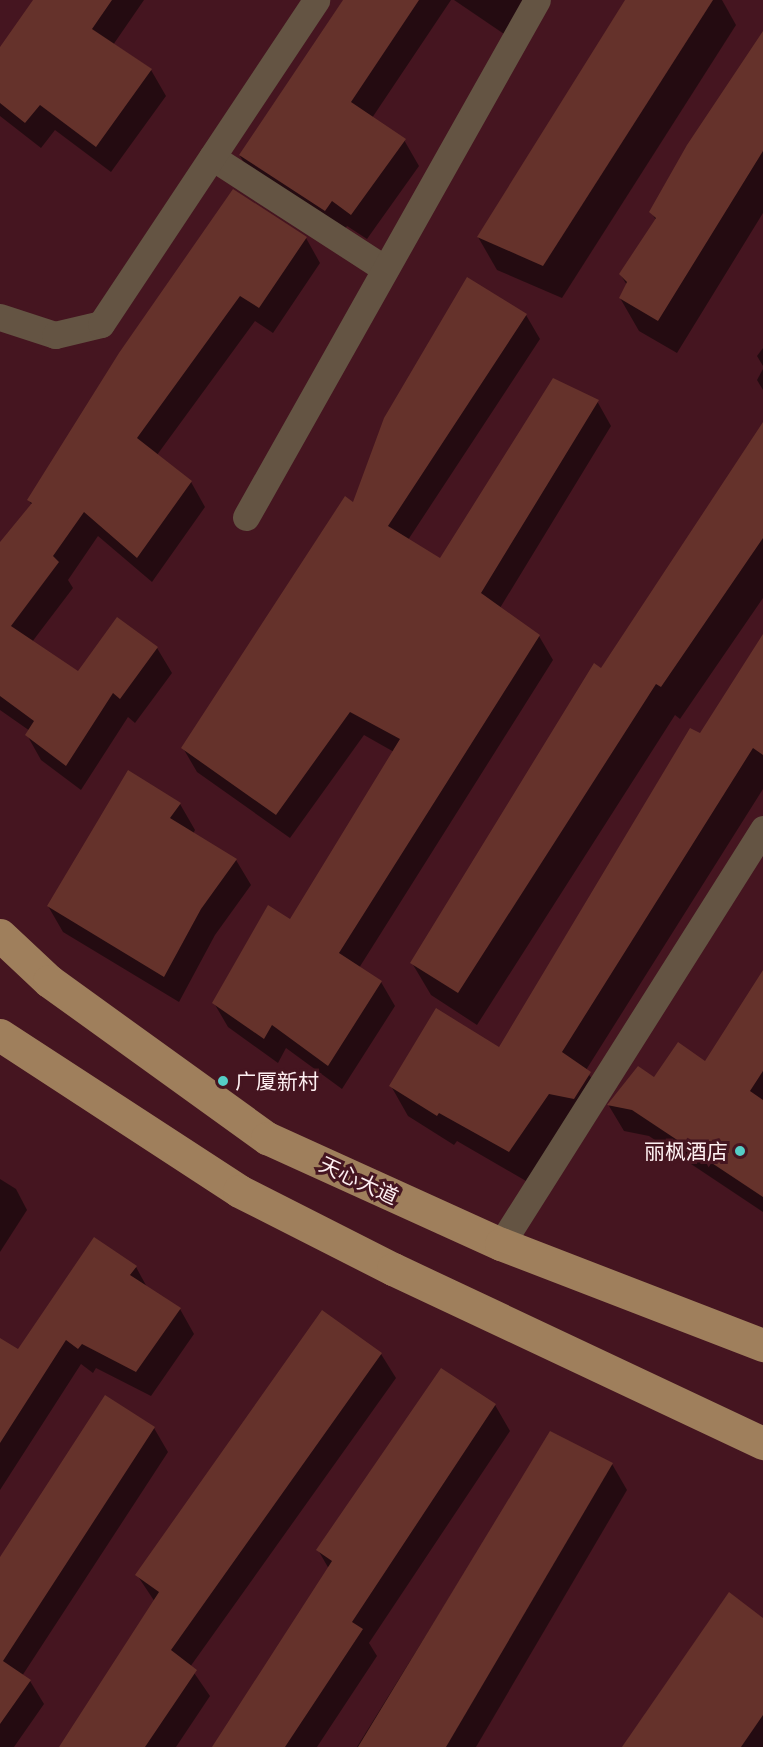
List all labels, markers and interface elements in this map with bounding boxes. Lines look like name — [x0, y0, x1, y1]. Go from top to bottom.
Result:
place label: 广厦新村 — [235, 1068, 319, 1094]
marker: 广厦新村 — [216, 1074, 230, 1088]
place label: 丽枫酒店 — [644, 1138, 728, 1164]
marker: 丽枫酒店 — [733, 1144, 747, 1158]
street label: 天心大道 — [316, 1151, 402, 1209]

